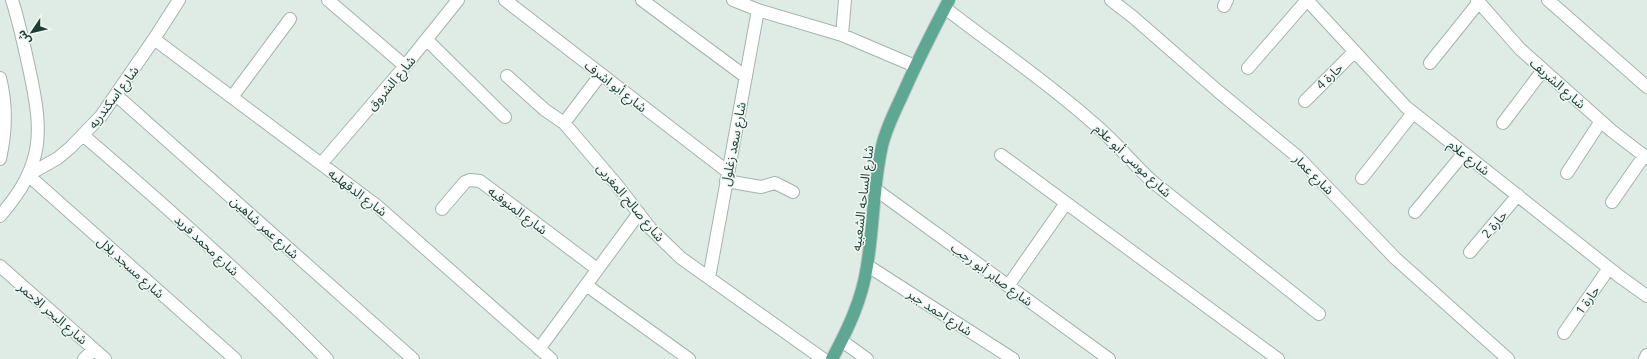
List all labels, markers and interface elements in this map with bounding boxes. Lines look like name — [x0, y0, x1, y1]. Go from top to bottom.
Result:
north arrow — [12, 12, 52, 52]
text: ش — [15, 28, 34, 47]
street label: شارع الشروق — [364, 53, 421, 116]
street label: شارع الشريف — [1525, 55, 1589, 114]
street label: شارع أبو اشرف — [580, 57, 650, 118]
street label: حارة 4 — [1313, 60, 1346, 93]
street label: شارع اسكندريه — [85, 63, 144, 133]
street label: شارع سعد زغلول — [718, 101, 752, 188]
street label: شارع موسى أبو علام — [1089, 120, 1175, 202]
street label: شارع علام — [1443, 136, 1493, 181]
street label: شارع الساحه الشعبيه — [849, 144, 879, 252]
street label: شارع عمار — [1288, 150, 1337, 200]
street label: شارع صالح المغربى — [591, 160, 668, 246]
street label: شارع الدقهليه — [324, 166, 390, 222]
street label: شارع المنوفيه — [483, 183, 550, 240]
street label: شارع عمر شاهين — [226, 193, 302, 264]
street label: حارة 2 — [1479, 207, 1510, 241]
street label: شارع محمد فريد — [169, 212, 242, 281]
street label: شارع مسجد بلال — [92, 233, 167, 304]
street label: شارع صابر أبو رجب — [946, 239, 1036, 311]
street label: شارع البحر الاحمر — [12, 279, 90, 350]
street label: حارة 1 — [1572, 283, 1603, 317]
street label: شارع احمد جبر — [902, 286, 975, 341]

